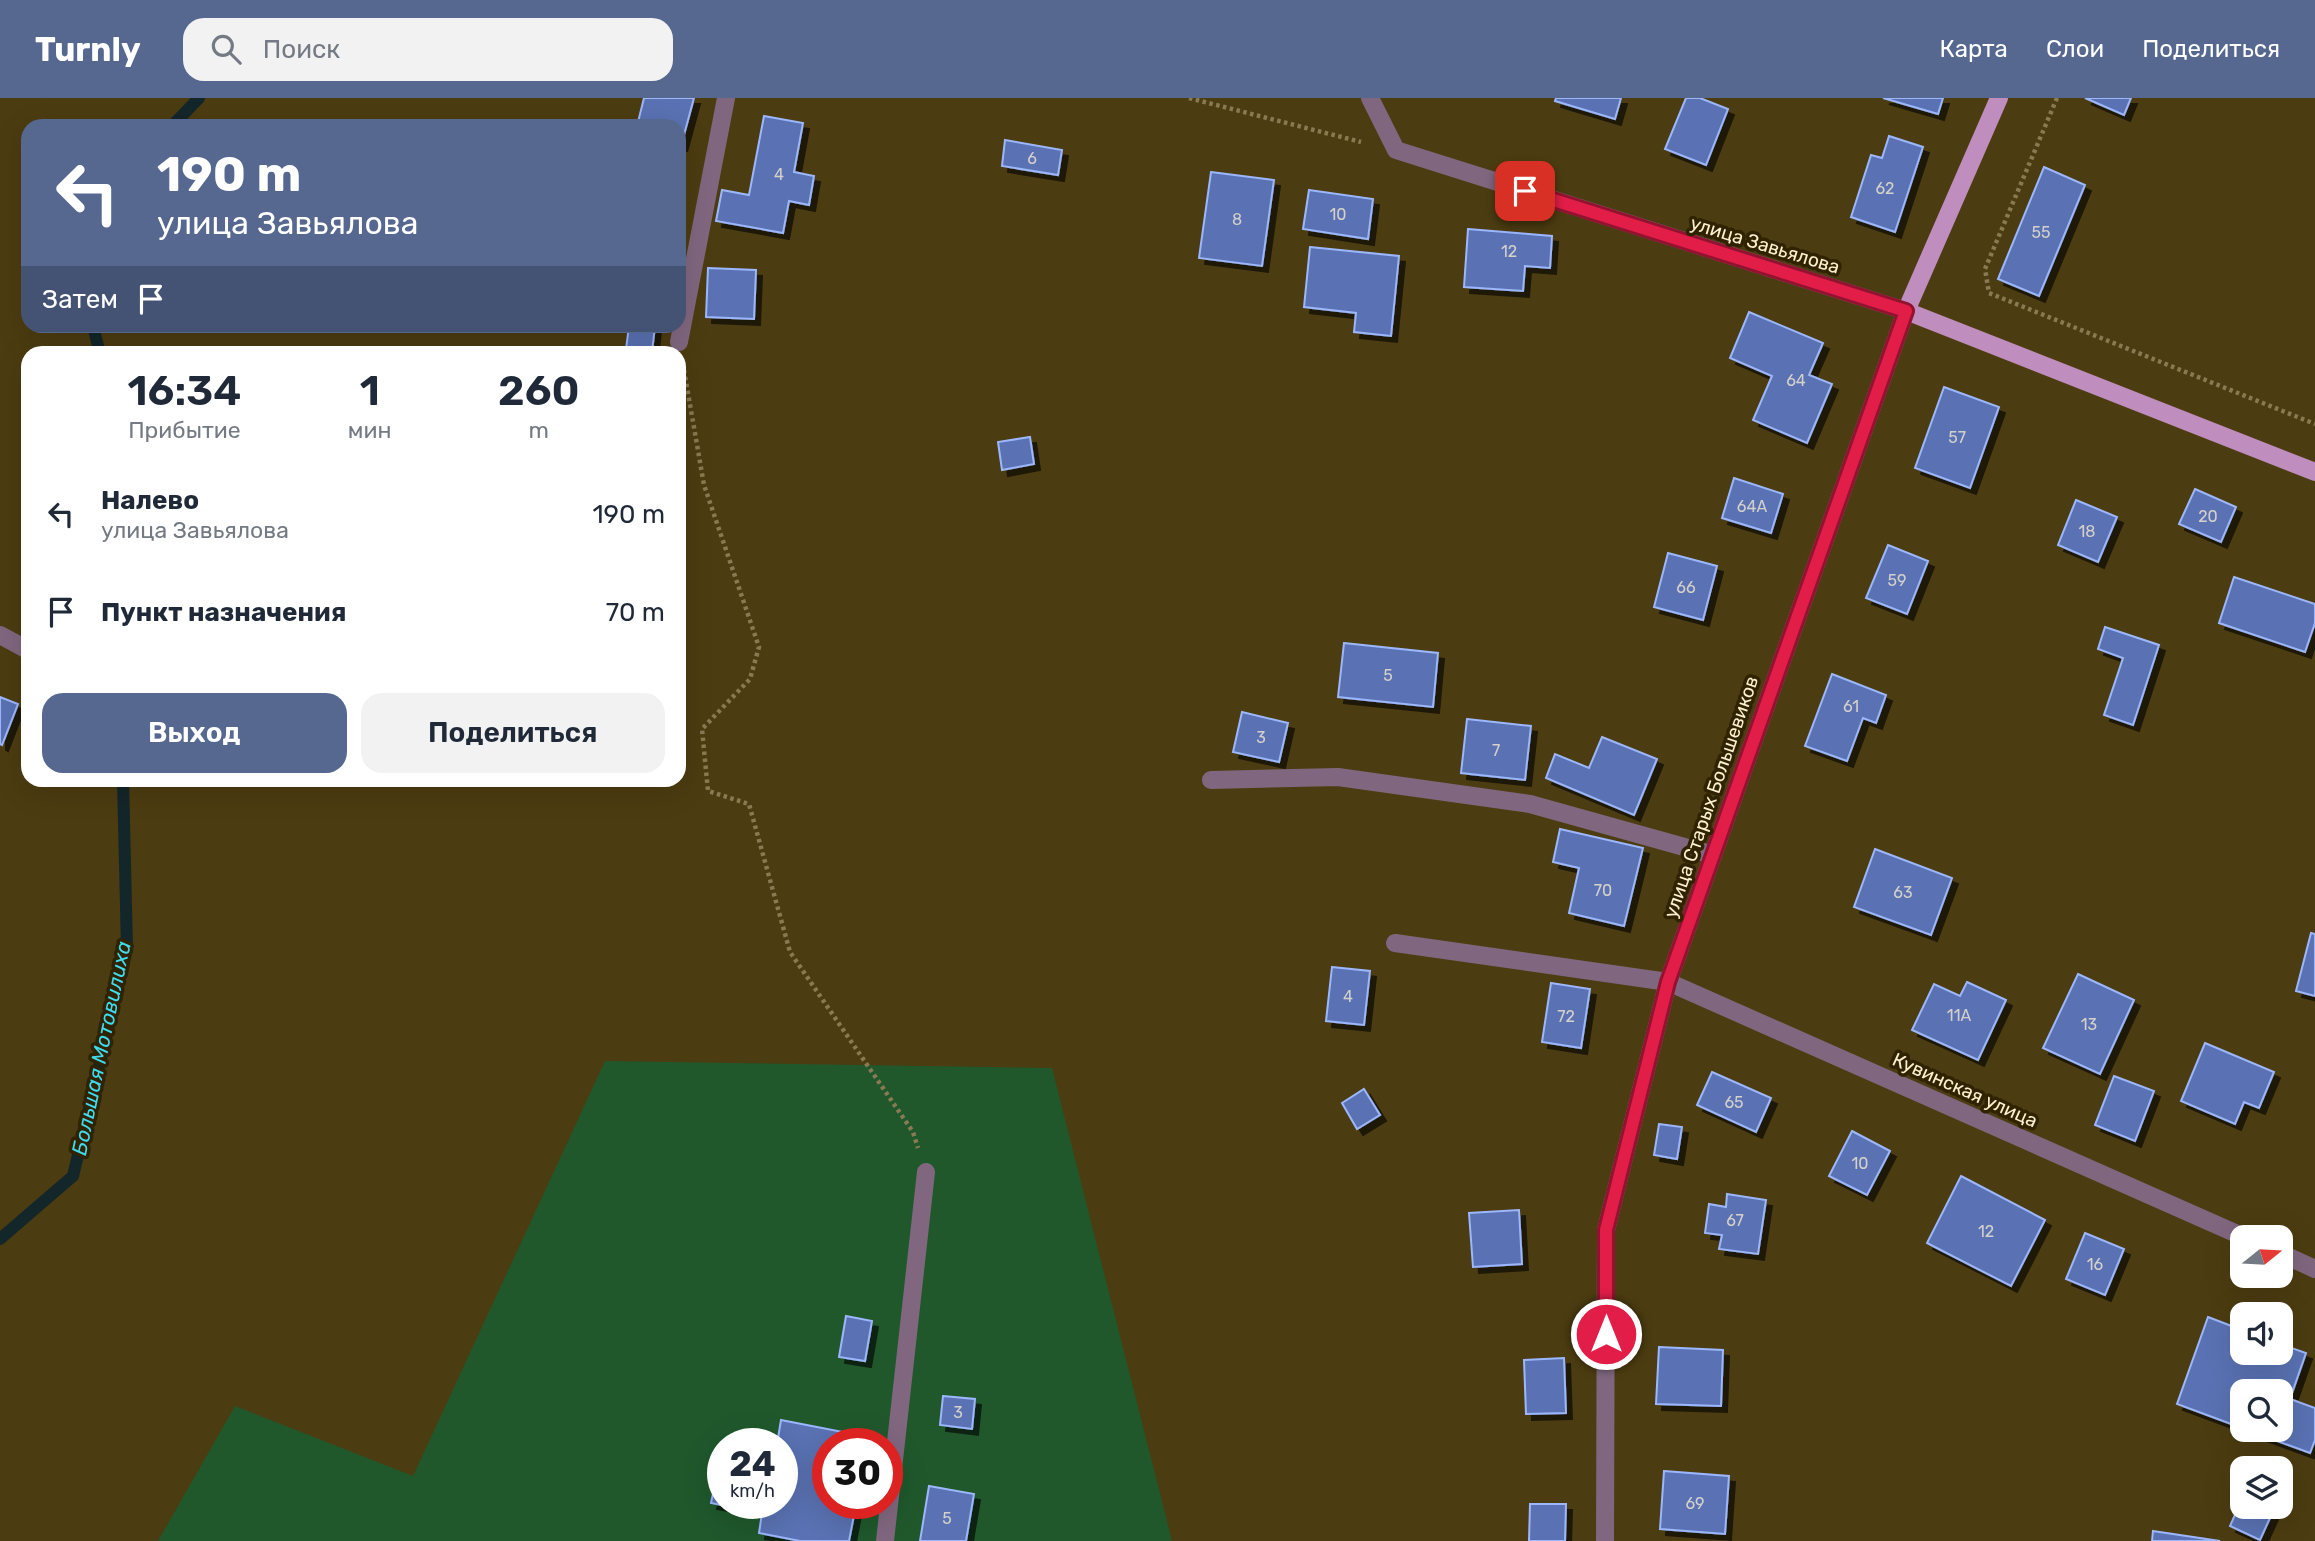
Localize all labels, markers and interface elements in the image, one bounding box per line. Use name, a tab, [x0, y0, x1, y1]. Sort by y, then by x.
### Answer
search box	[183, 18, 673, 81]
text: Turnly	[35, 30, 141, 69]
icon: search	[207, 30, 245, 68]
text: Поиск	[263, 34, 340, 65]
text: Карта	[1939, 35, 2008, 63]
text: Слои	[2046, 35, 2104, 63]
text: Поделиться	[2142, 35, 2280, 63]
text: 190 m	[157, 145, 301, 203]
icon: left	[42, 147, 133, 238]
house number: 6	[1027, 149, 1037, 168]
pin	[1495, 161, 1555, 221]
house number: 4	[774, 165, 784, 184]
icon: arrive	[1506, 172, 1544, 210]
house number: 62	[1875, 179, 1895, 198]
text: улица Завьялова	[157, 204, 418, 242]
house number: 10	[1329, 205, 1347, 224]
house number: 8	[1232, 210, 1242, 229]
street label: улица Завьялова	[1687, 211, 1843, 279]
house number: 55	[2031, 223, 2051, 242]
house number: 12	[1501, 242, 1517, 261]
icon: arrive	[132, 280, 170, 318]
text: Затем	[42, 284, 118, 315]
text: 16:34	[127, 366, 241, 416]
text: 1	[360, 366, 380, 416]
text: 260	[498, 366, 580, 416]
house number: 64	[1786, 371, 1806, 390]
text: Прибытие	[128, 416, 241, 444]
text: мин	[348, 416, 392, 444]
text: m	[529, 416, 549, 444]
house number: 57	[1948, 428, 1966, 447]
text: Налево	[101, 485, 199, 516]
icon: left	[42, 495, 80, 533]
house number: 64А	[1737, 497, 1767, 516]
text: 190 m	[592, 499, 665, 530]
house number: 20	[2198, 507, 2218, 526]
text: улица Завьялова	[101, 516, 289, 544]
house number: 18	[2078, 522, 2096, 541]
house number: 59	[1888, 571, 1907, 590]
house number: 66	[1676, 578, 1696, 597]
icon: arrive	[42, 593, 80, 631]
text: Пункт назначения	[101, 597, 346, 628]
text: 70 m	[606, 597, 665, 628]
house number: 5	[1383, 666, 1393, 685]
street label: улица Старых Большевиков	[1659, 673, 1763, 921]
button: Выход	[42, 693, 347, 773]
button: Поделиться	[361, 693, 665, 773]
house number: 61	[1843, 697, 1859, 716]
house number: 3	[1256, 728, 1266, 747]
house number: 7	[1492, 741, 1500, 760]
house number: 70	[1594, 881, 1612, 900]
house number: 63	[1893, 883, 1913, 902]
water label: Большая Мотовилиха	[66, 939, 136, 1157]
house number: 4	[1343, 987, 1353, 1006]
house number: 11А	[1947, 1006, 1971, 1025]
house number: 72	[1557, 1007, 1575, 1026]
house number: 13	[2081, 1015, 2097, 1034]
street label: Кувинская улица	[1889, 1048, 2041, 1132]
house number: 65	[1724, 1093, 1744, 1112]
house number: 10	[1851, 1154, 1869, 1173]
house number: 67	[1726, 1211, 1744, 1230]
house number: 12	[1978, 1222, 1994, 1241]
north arrow	[2230, 1225, 2292, 1288]
map controls	[2230, 1225, 2293, 1519]
house number: 16	[2087, 1255, 2104, 1274]
position arrow	[1569, 1297, 1643, 1371]
button: sound	[2230, 1302, 2293, 1365]
button: search	[2230, 1379, 2293, 1442]
house number: 3	[953, 1403, 963, 1422]
speed limit sign: 30	[812, 1428, 903, 1519]
text: 24	[729, 1443, 776, 1485]
button: layers	[2230, 1456, 2293, 1519]
text: km/h	[730, 1480, 775, 1502]
house number: 69	[1685, 1494, 1705, 1513]
house number: 5	[942, 1509, 952, 1528]

